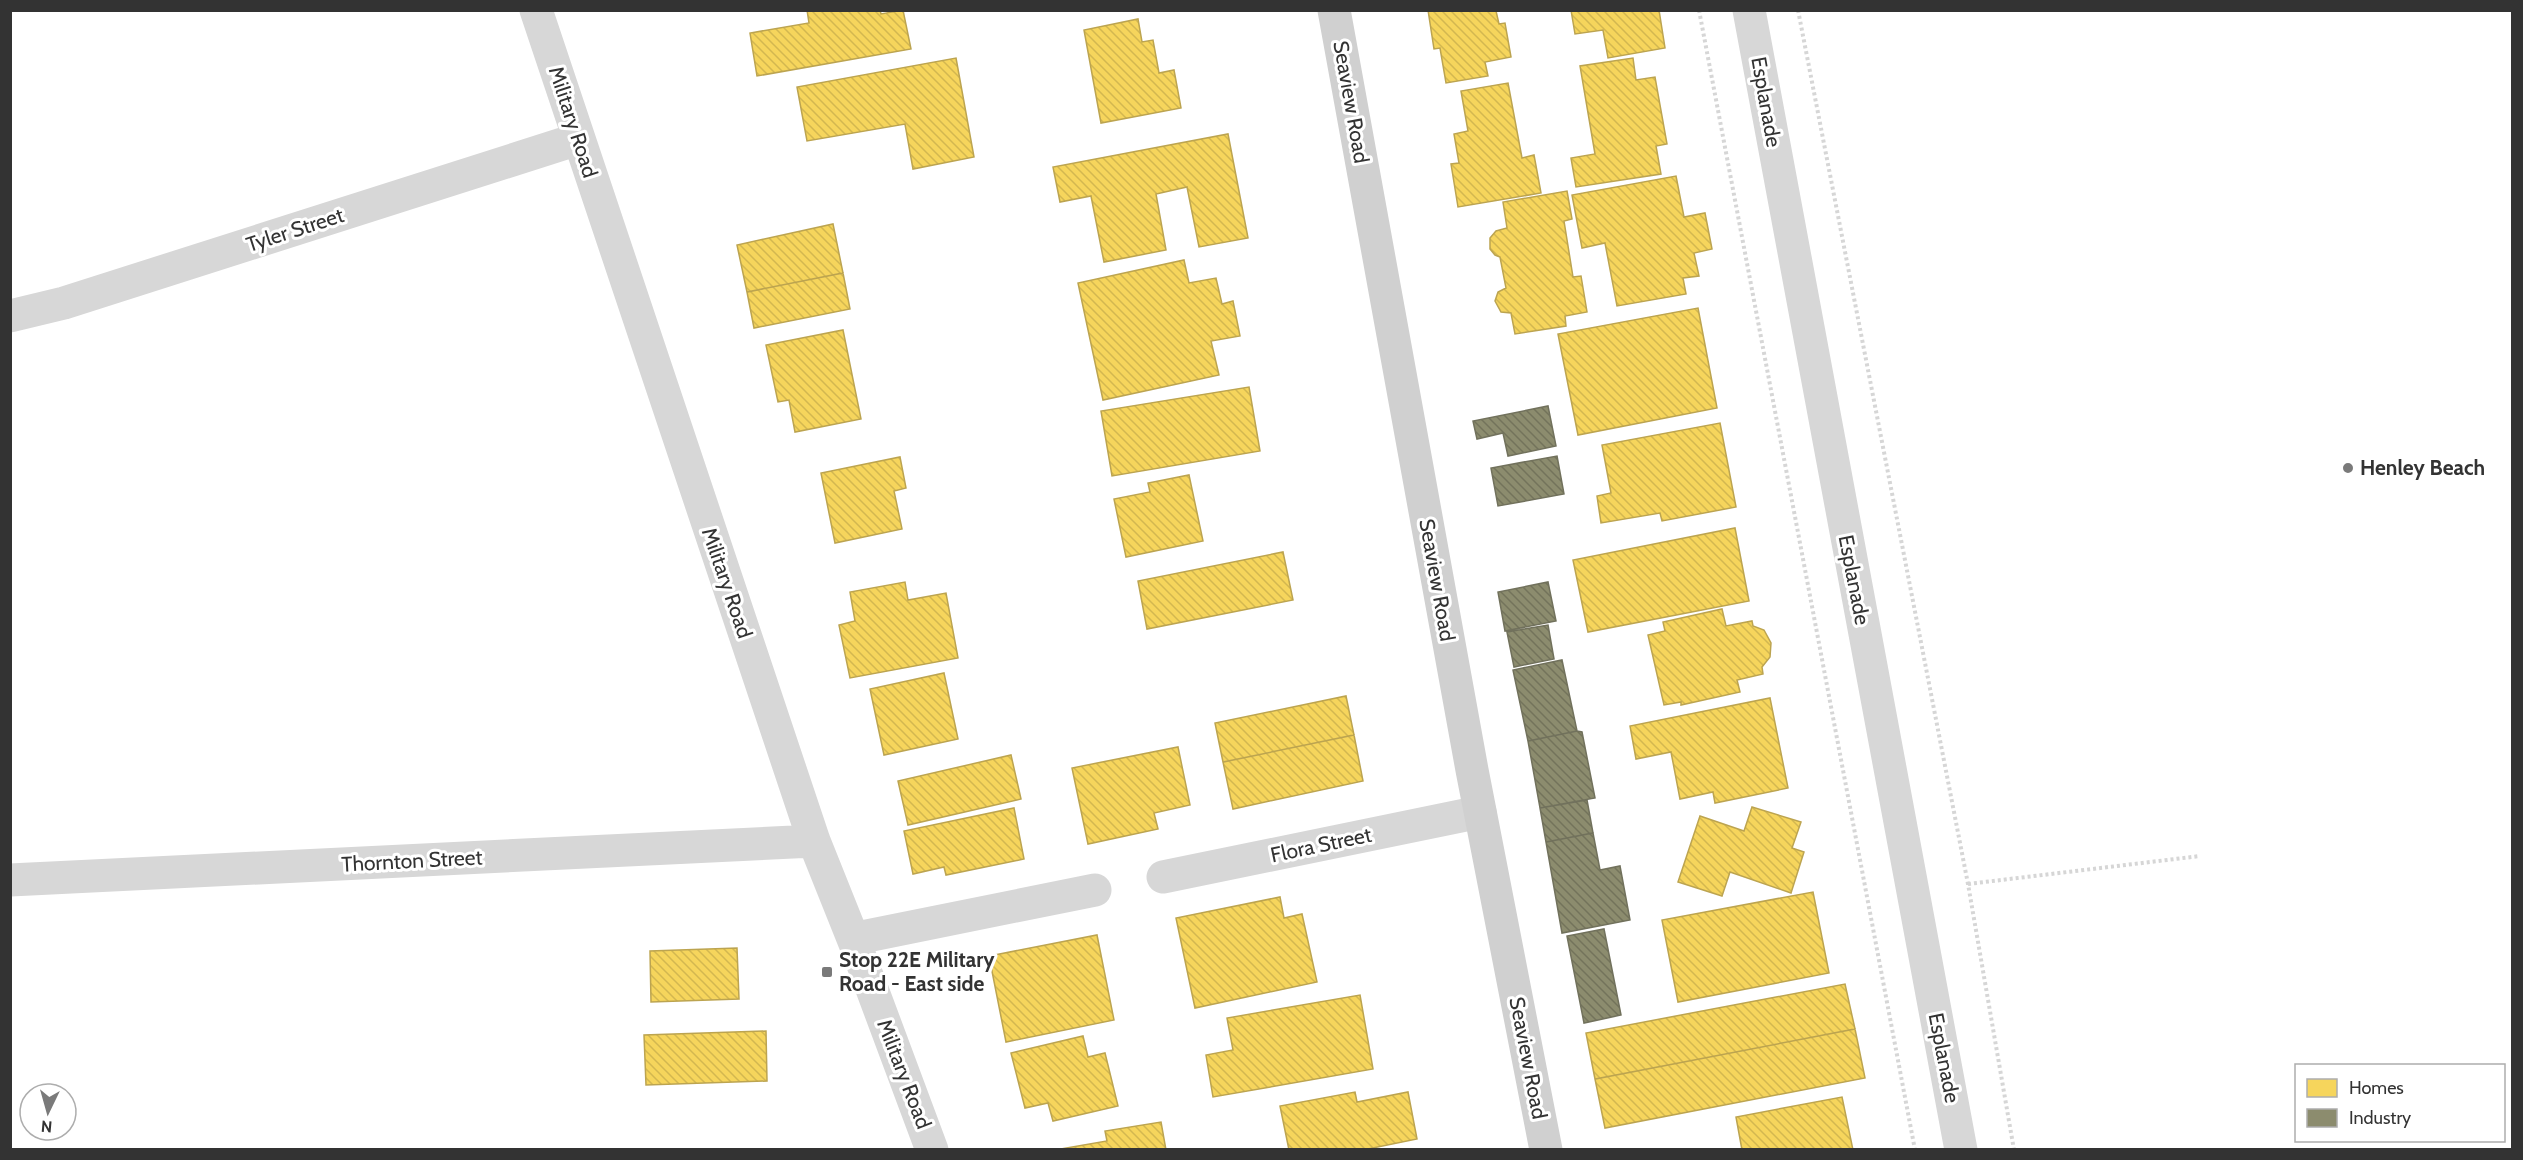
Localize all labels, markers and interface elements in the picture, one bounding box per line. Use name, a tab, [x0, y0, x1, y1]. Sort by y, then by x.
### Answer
street label: Seaview Road	[1328, 39, 1375, 165]
street label: Esplanade	[1746, 55, 1787, 149]
street label: Military Road	[544, 63, 603, 181]
street label: Tyler Street	[243, 202, 347, 257]
place label: Henley Beach	[2360, 455, 2485, 480]
marker: Henley Beach	[2341, 461, 2355, 475]
street label: Seaview Road	[1414, 517, 1461, 643]
street label: Military Road	[697, 524, 758, 641]
street label: Esplanade	[1834, 533, 1876, 627]
street label: Flora Street	[1268, 822, 1374, 867]
street label: Thornton Street	[341, 844, 483, 877]
place label: Stop 22E Military Road - East side	[839, 947, 995, 996]
marker: Stop 22E Military Road - East side	[820, 965, 834, 979]
street label: Seaview Road	[1504, 995, 1553, 1121]
street label: Esplanade	[1924, 1011, 1966, 1105]
street label: Military Road	[872, 1015, 937, 1132]
legend	[2295, 1064, 2505, 1142]
text: Homes	[2349, 1077, 2404, 1099]
north arrow	[18, 1082, 78, 1142]
text: Industry	[2349, 1107, 2411, 1129]
text: N	[40, 1116, 53, 1136]

